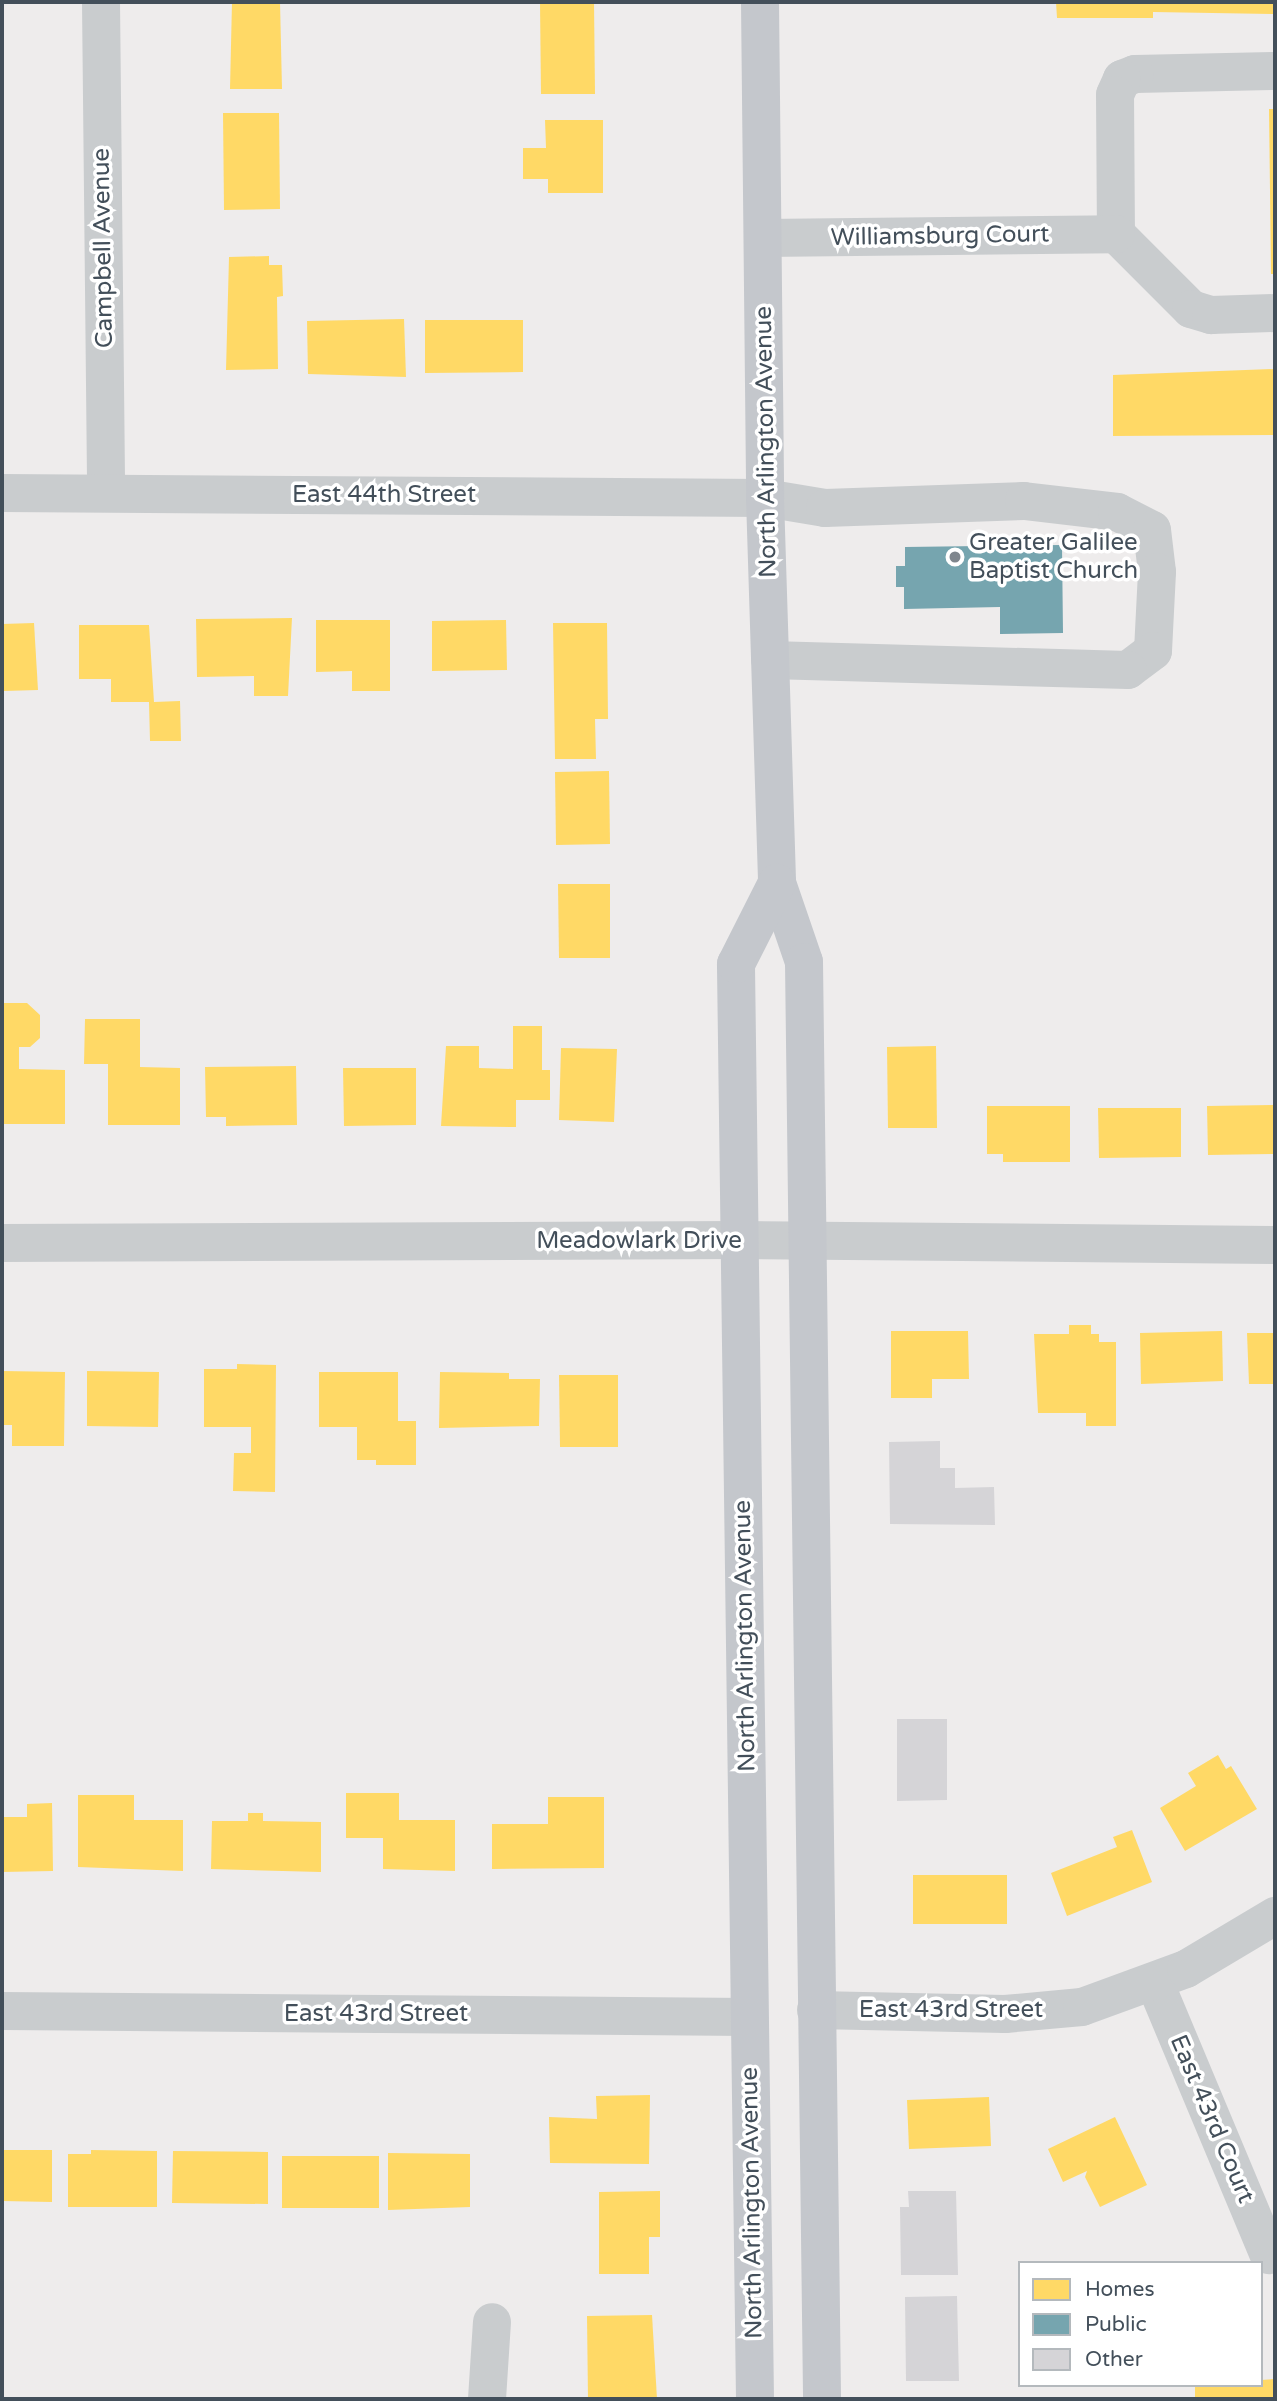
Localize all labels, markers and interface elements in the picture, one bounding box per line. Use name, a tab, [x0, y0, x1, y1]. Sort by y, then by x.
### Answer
street label: Campbell Avenue	[87, 148, 119, 348]
street label: Williamsburg Court	[830, 220, 1050, 252]
street label: North Arlington Avenue	[749, 306, 783, 578]
street label: East 44th Street	[292, 481, 476, 509]
place label: Greater Galilee Baptist Church	[969, 529, 1138, 585]
marker: Greater Galilee Baptist Church	[947, 549, 963, 565]
street label: Meadowlark Drive	[536, 1227, 742, 1255]
street label: North Arlington Avenue	[728, 1500, 762, 1772]
street label: East 43rd Street	[859, 1996, 1043, 2024]
street label: East 43rd Street	[284, 2000, 468, 2028]
street label: East 43rd Court	[1164, 2031, 1260, 2207]
street label: North Arlington Avenue	[735, 2067, 769, 2339]
legend	[1018, 2261, 1263, 2387]
text: Homes	[1085, 2277, 1155, 2302]
text: Public	[1085, 2312, 1147, 2337]
text: Other	[1085, 2347, 1143, 2372]

